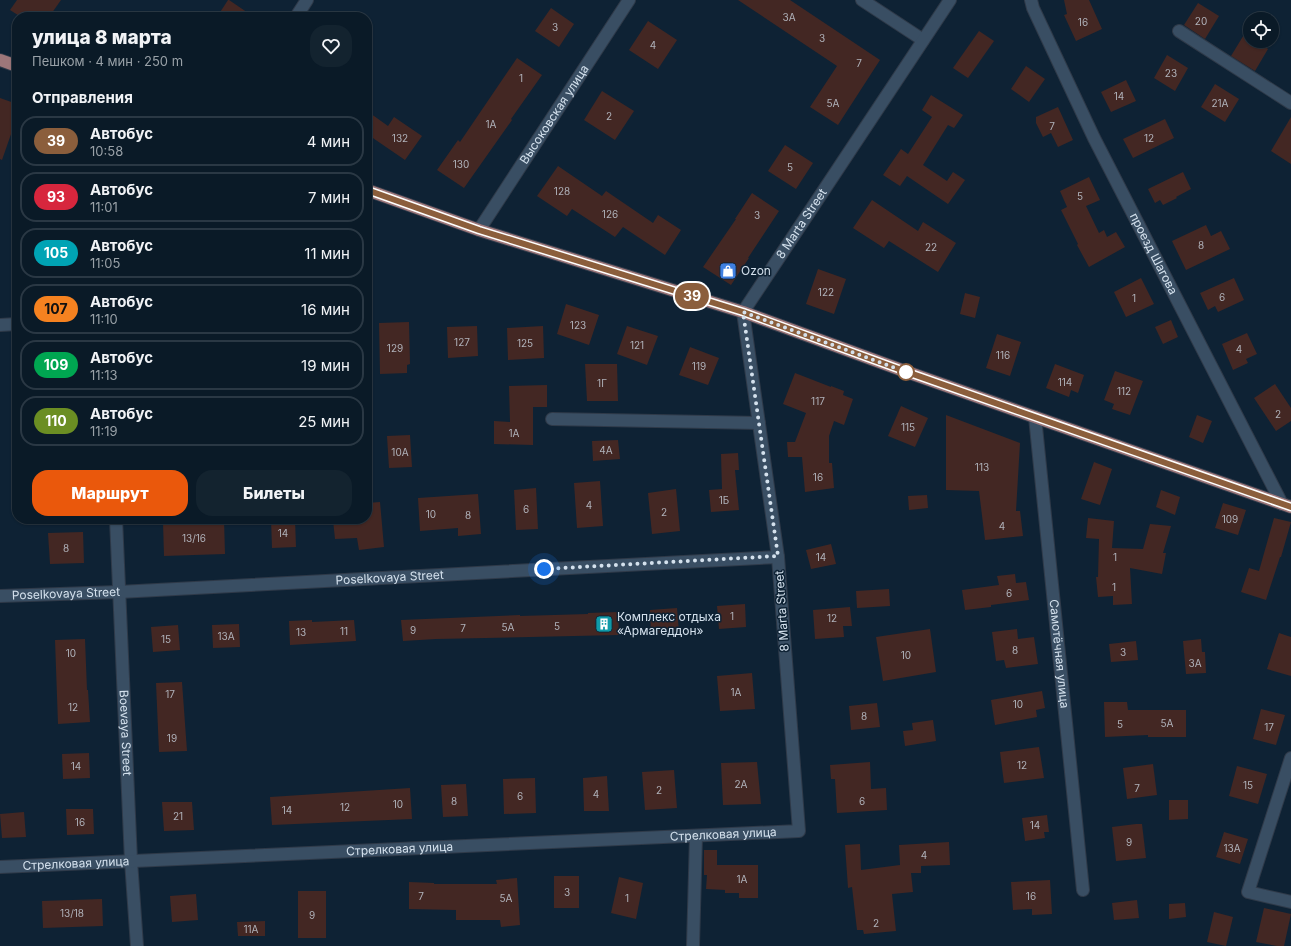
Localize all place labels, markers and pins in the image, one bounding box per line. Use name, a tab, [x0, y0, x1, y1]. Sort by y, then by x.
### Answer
shop icon: Ozon	[718, 261, 738, 281]
place label: Ozon	[741, 263, 771, 278]
unlabelled marker	[897, 363, 915, 381]
place label: Комплекс отдыха «Армагеддон»	[617, 609, 721, 638]
building icon: Комплекс отдыха «Армагеддон»	[594, 614, 614, 634]

